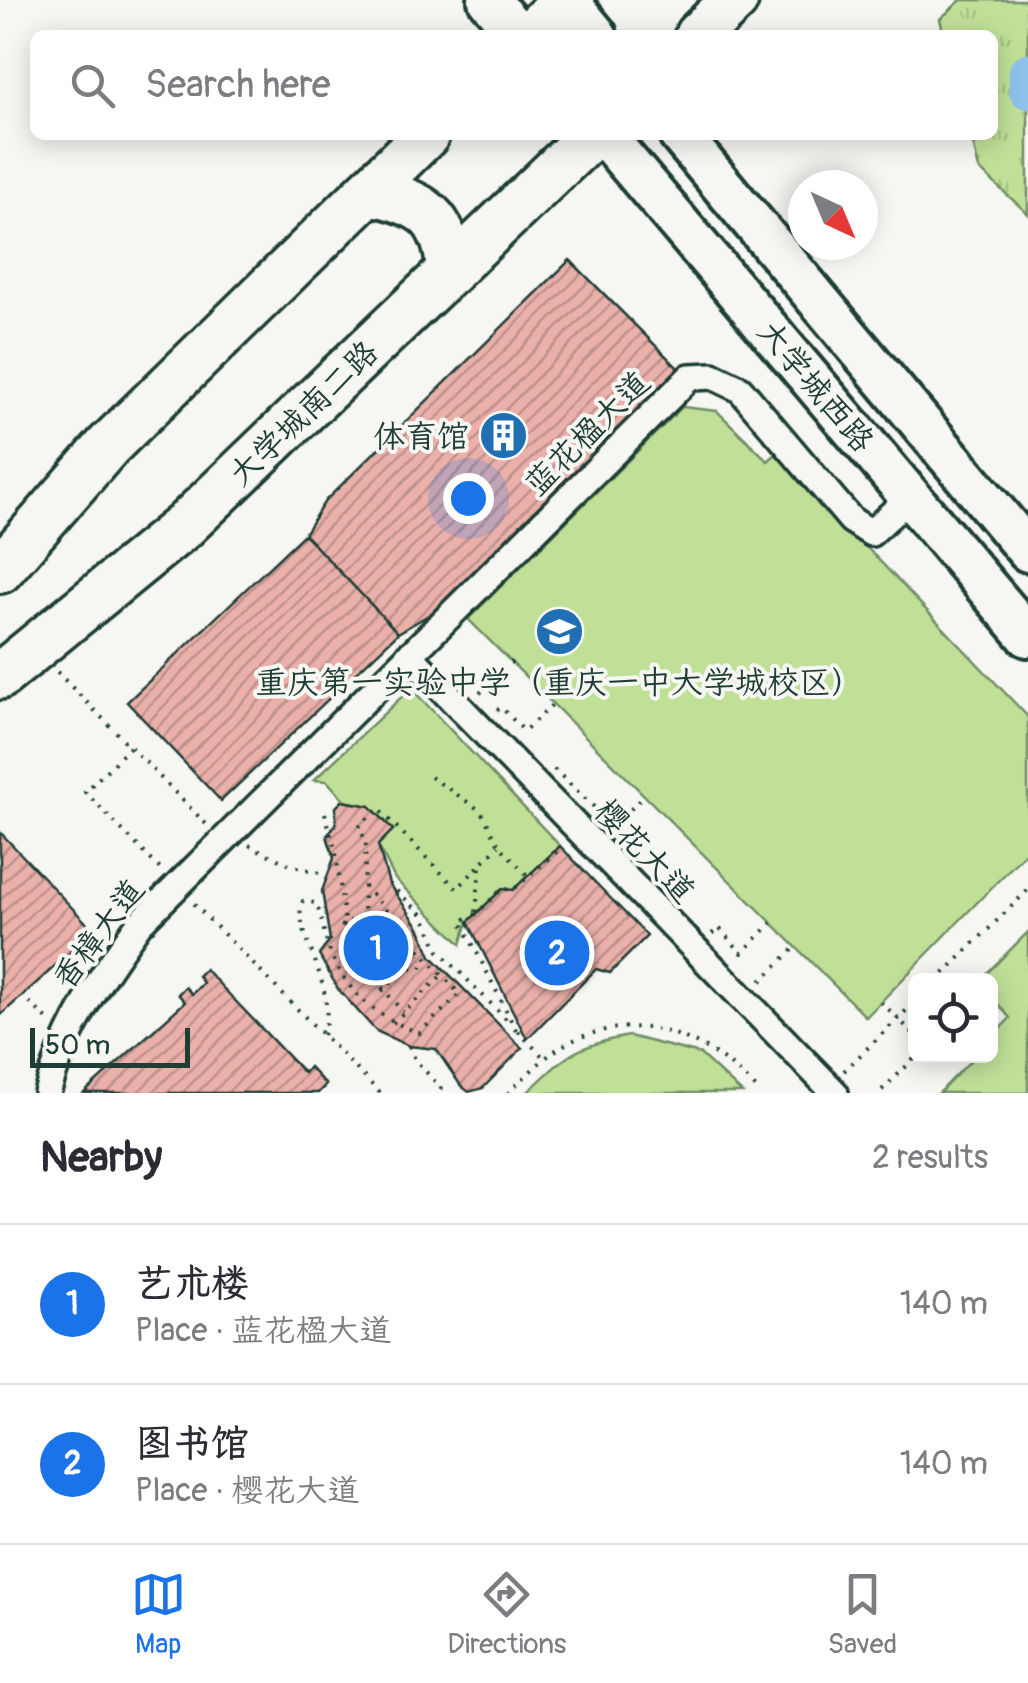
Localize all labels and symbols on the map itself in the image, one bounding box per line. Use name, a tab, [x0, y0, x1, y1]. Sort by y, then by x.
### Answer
north arrow	[788, 170, 878, 260]
street label: 大学城西路	[748, 312, 882, 461]
street label: 大学城南二路	[221, 333, 387, 495]
street label: 蓝花楹大道	[517, 363, 658, 504]
building icon: 体育馆	[478, 410, 530, 462]
place label: 体育馆	[373, 417, 469, 457]
your location	[443, 473, 494, 524]
school or university icon: 重庆第一实验中学（重庆一中大学城校区）	[533, 606, 585, 658]
place label: 重庆第一实验中学（重庆一中大学城校区）	[255, 663, 863, 703]
street label: 樱花大道	[585, 792, 703, 912]
street label: 香樟大道	[44, 871, 153, 998]
pin: 1	[344, 910, 408, 986]
pin: 2	[524, 916, 590, 990]
scale bar	[30, 1023, 190, 1068]

